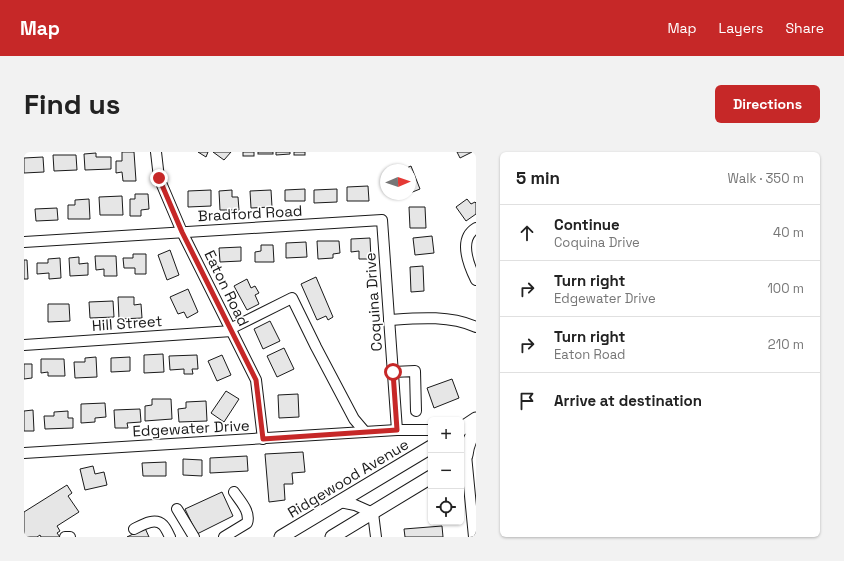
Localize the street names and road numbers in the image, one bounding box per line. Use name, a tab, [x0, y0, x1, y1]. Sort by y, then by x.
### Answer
street label: Bradford Road	[197, 201, 303, 225]
street label: Eaton Road	[200, 247, 254, 329]
street label: Coquina Drive	[360, 252, 386, 352]
street label: Hill Street	[91, 311, 163, 335]
street label: Edgewater Drive	[132, 415, 250, 441]
street label: Ridgewood Avenue	[284, 434, 412, 522]

